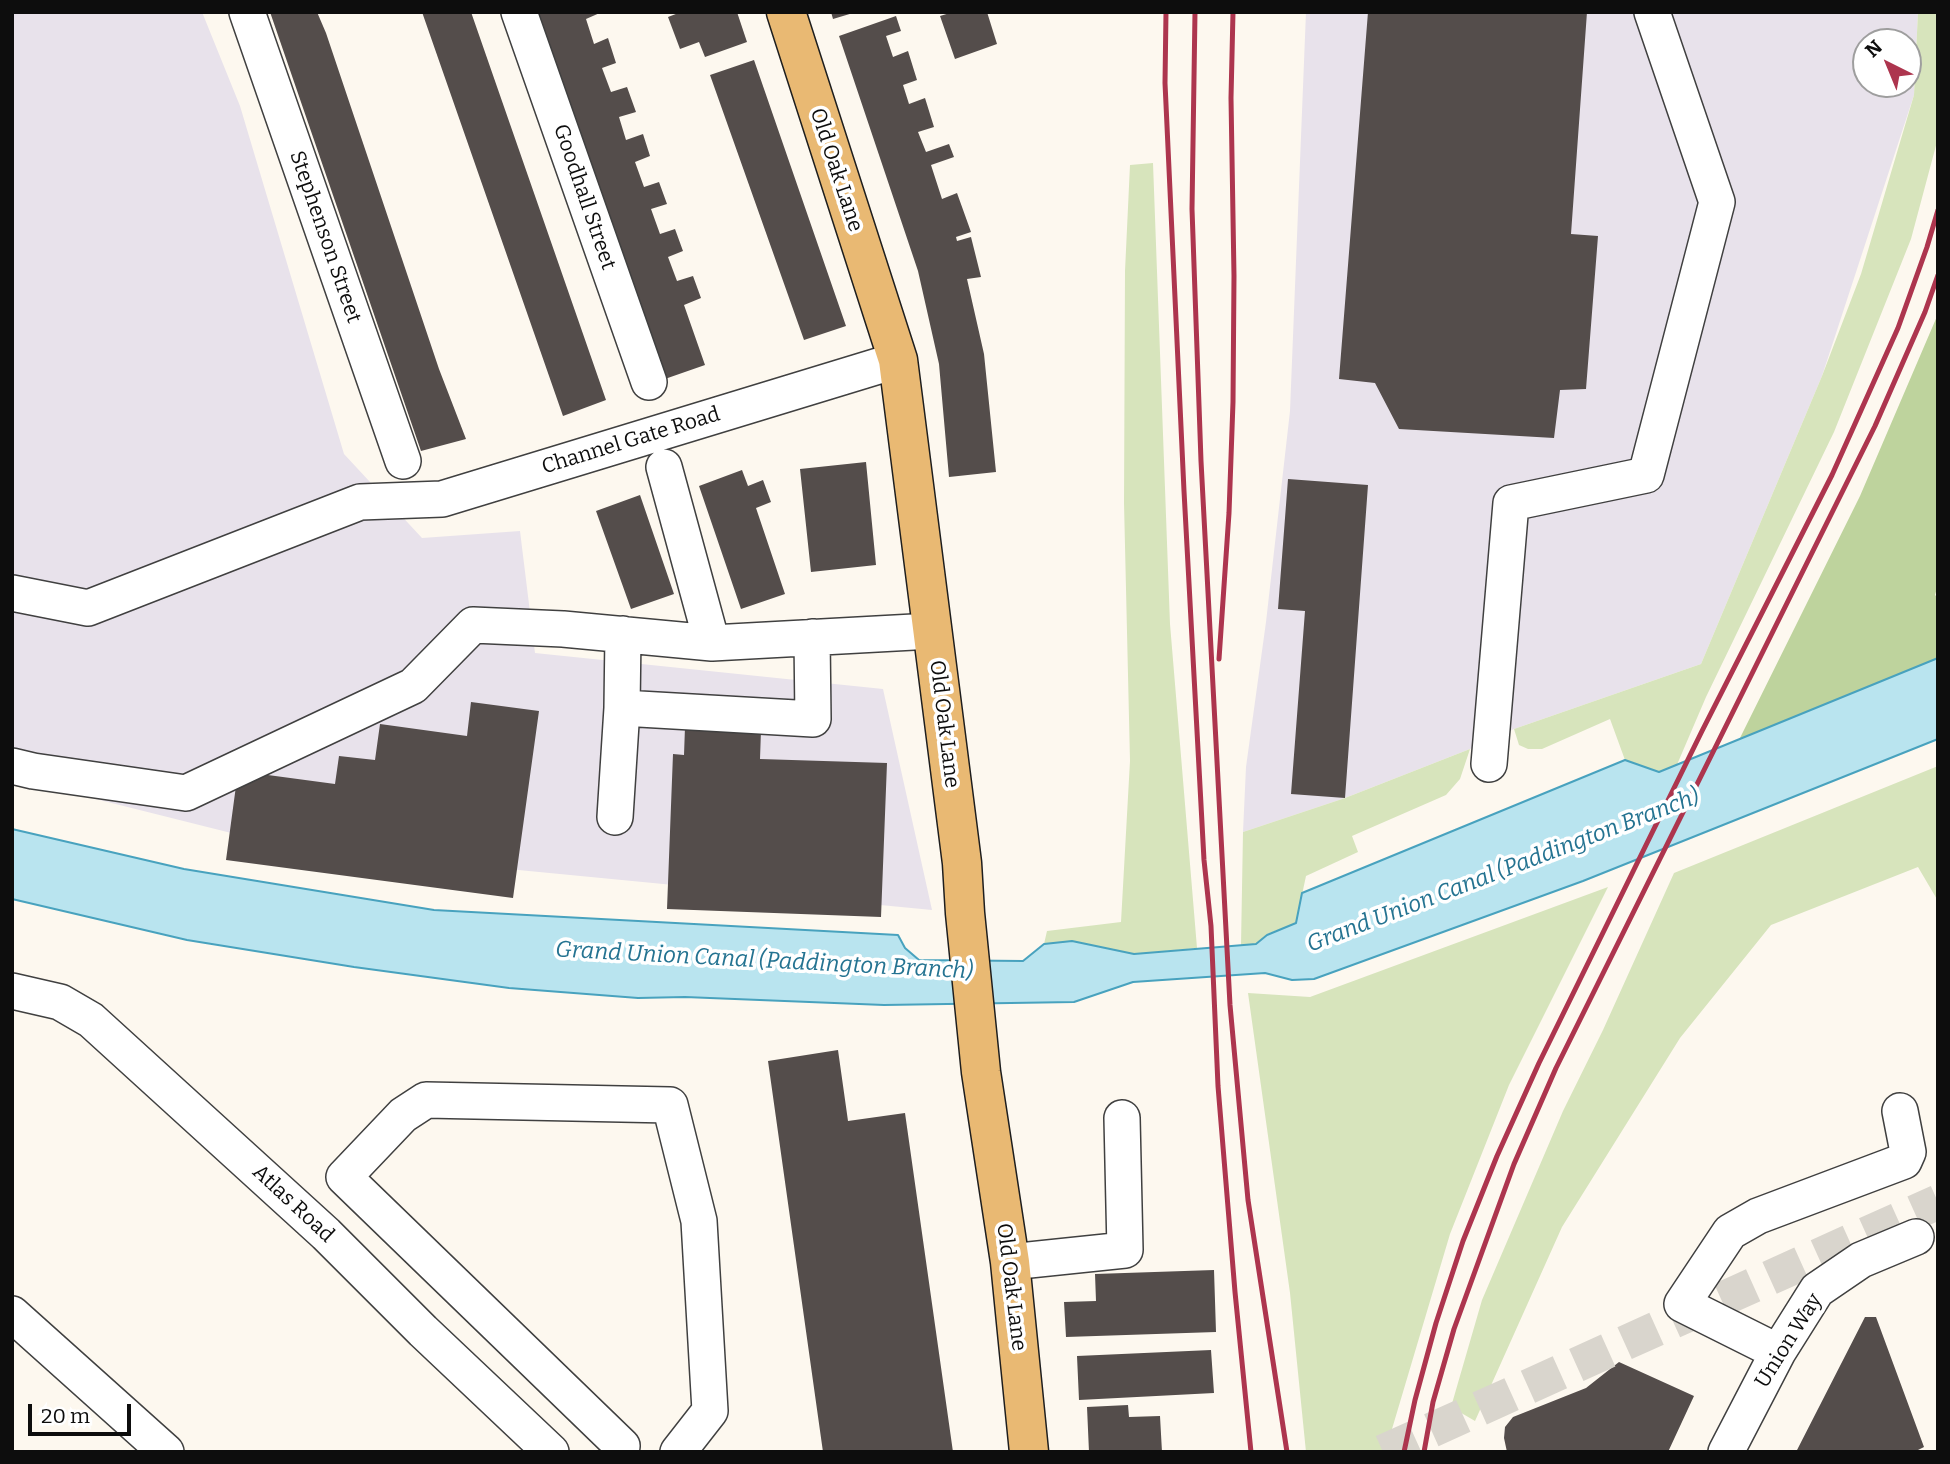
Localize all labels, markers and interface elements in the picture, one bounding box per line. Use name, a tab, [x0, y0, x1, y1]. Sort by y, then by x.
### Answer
north arrow	[1852, 28, 1922, 98]
text: N	[1860, 35, 1887, 62]
street label: Old Oak Lane	[804, 105, 868, 235]
street label: Goodhall Street	[547, 121, 621, 273]
street label: Stephenson Street	[284, 148, 366, 326]
street label: Channel Gate Road	[539, 402, 723, 480]
street label: Old Oak Lane	[924, 659, 964, 789]
water label: Grand Union Canal (Paddington Branch)	[1303, 783, 1703, 959]
water label: Grand Union Canal (Paddington Branch)	[555, 936, 973, 986]
street label: Atlas Road	[247, 1160, 339, 1248]
street label: Old Oak Lane	[991, 1222, 1031, 1352]
street label: Union Way	[1750, 1289, 1828, 1393]
scale bar	[32, 1390, 135, 1434]
text: 20 m	[41, 1403, 90, 1429]

